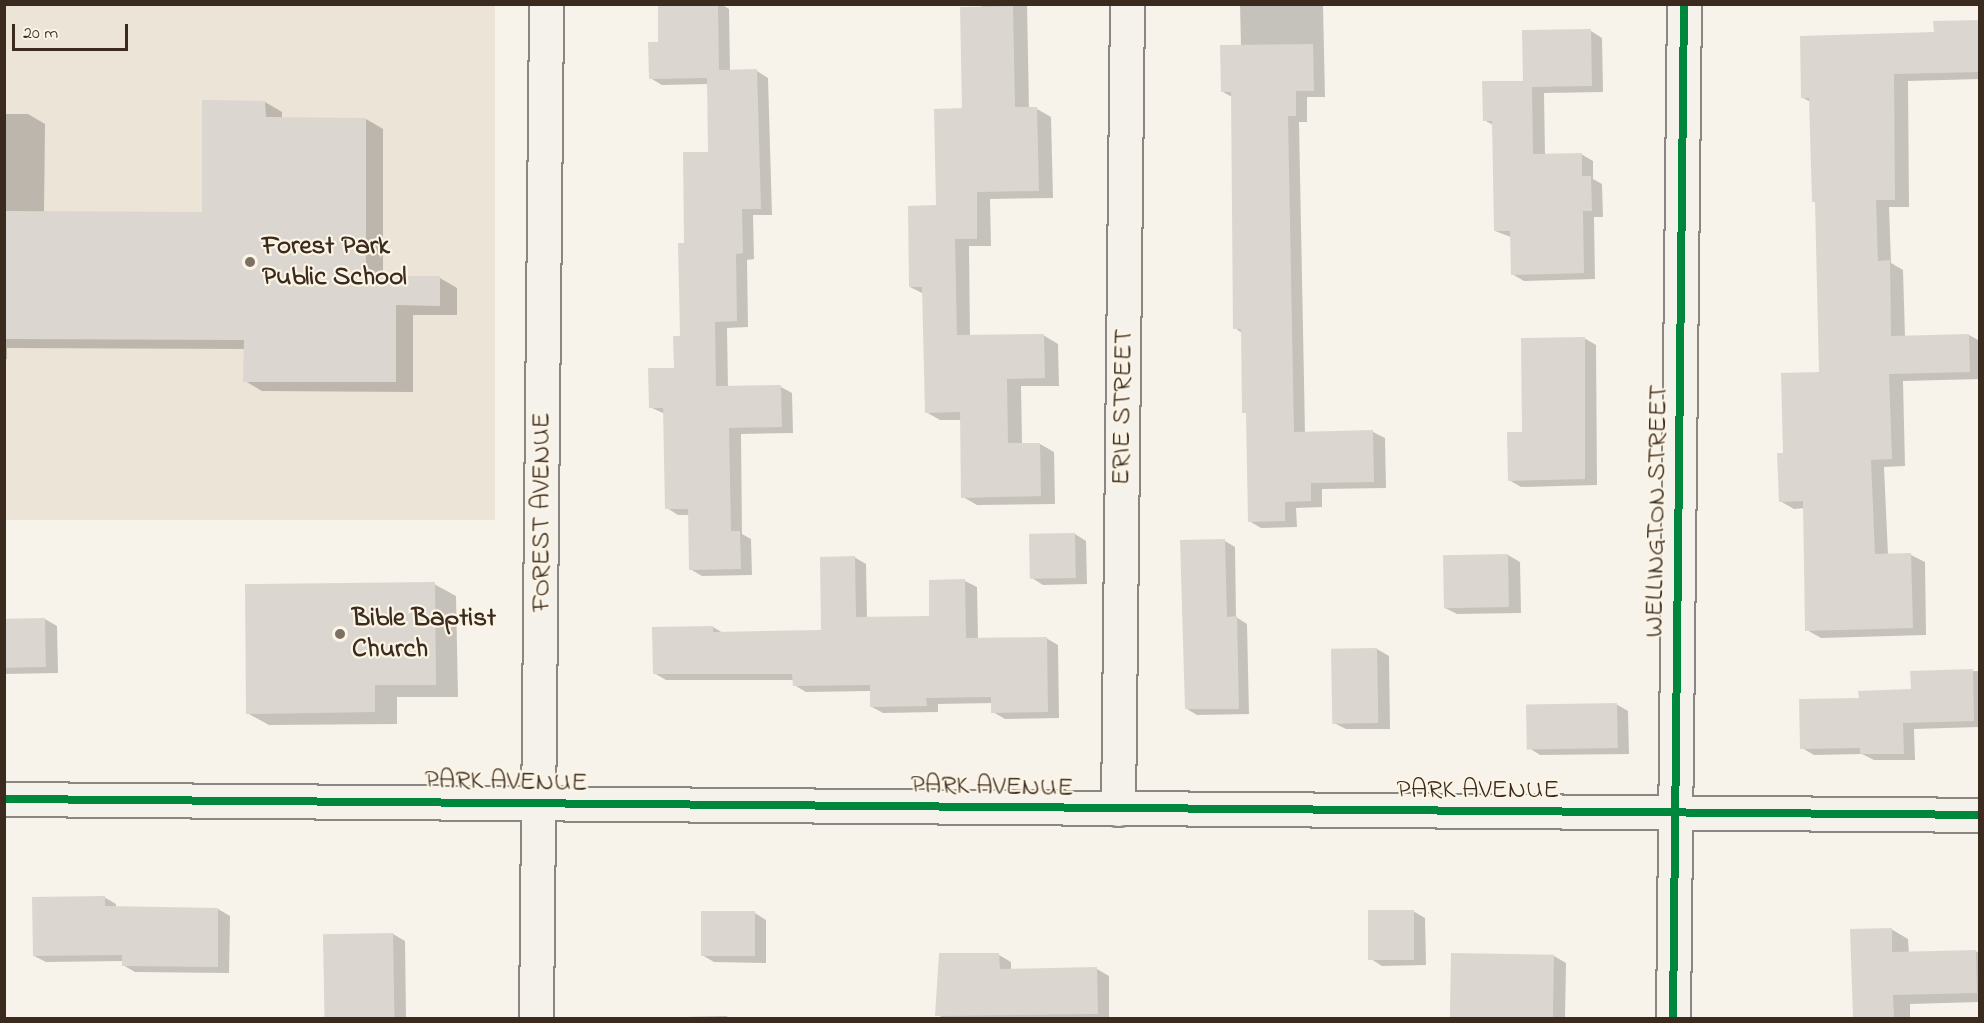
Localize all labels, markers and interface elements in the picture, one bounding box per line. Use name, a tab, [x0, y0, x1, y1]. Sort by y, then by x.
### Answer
scale bar	[15, 12, 130, 50]
text: 20 m	[23, 21, 58, 47]
place label: Forest Park Public School	[262, 230, 407, 293]
marker: Forest Park Public School	[243, 255, 257, 269]
street label: ERIE STREET	[1105, 328, 1141, 486]
street label: WELLINGTON STREET	[1639, 384, 1675, 638]
street label: FOREST AVENUE	[526, 412, 558, 612]
place label: Bible Baptist Church	[352, 602, 496, 665]
marker: Bible Baptist Church	[333, 627, 347, 641]
street label: PARK AVENUE	[424, 764, 588, 800]
street label: PARK AVENUE	[910, 769, 1074, 805]
street label: PARK AVENUE	[1397, 775, 1559, 807]

